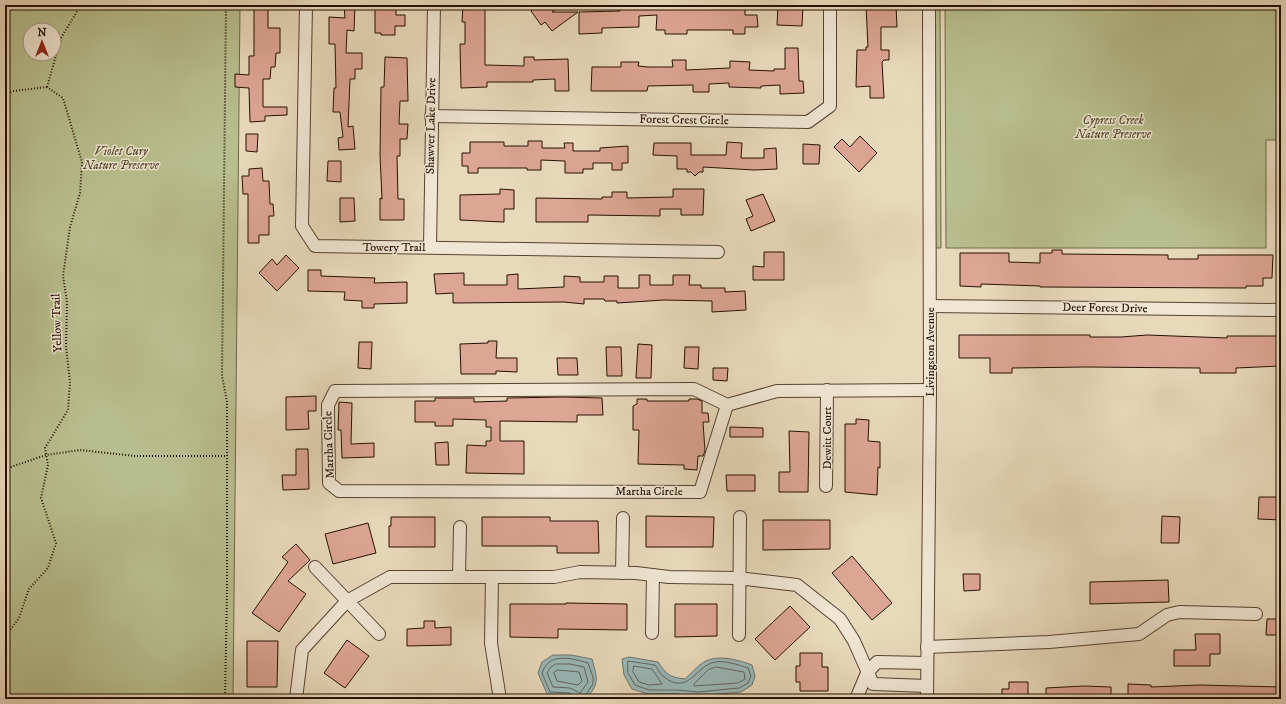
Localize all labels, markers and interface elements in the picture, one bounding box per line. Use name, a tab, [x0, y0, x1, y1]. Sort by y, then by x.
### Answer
north arrow	[22, 22, 62, 62]
text: N	[37, 26, 47, 40]
street label: Shawver Lake Drive	[423, 78, 439, 174]
street label: Forest Crest Circle	[639, 112, 729, 128]
park label: Cypress Creek Nature Preserve	[1074, 113, 1152, 142]
park label: Violet Cury Nature Preserve	[82, 144, 160, 173]
street label: Towery Trail	[362, 240, 426, 255]
street label: Yellow Trail	[48, 293, 66, 353]
street label: Deer Forest Drive	[1062, 300, 1148, 316]
street label: Livingston Avenue	[923, 307, 938, 397]
street label: Dewitt Court	[820, 406, 835, 469]
street label: Martha Circle	[320, 411, 338, 479]
street label: Martha Circle	[615, 484, 683, 499]

